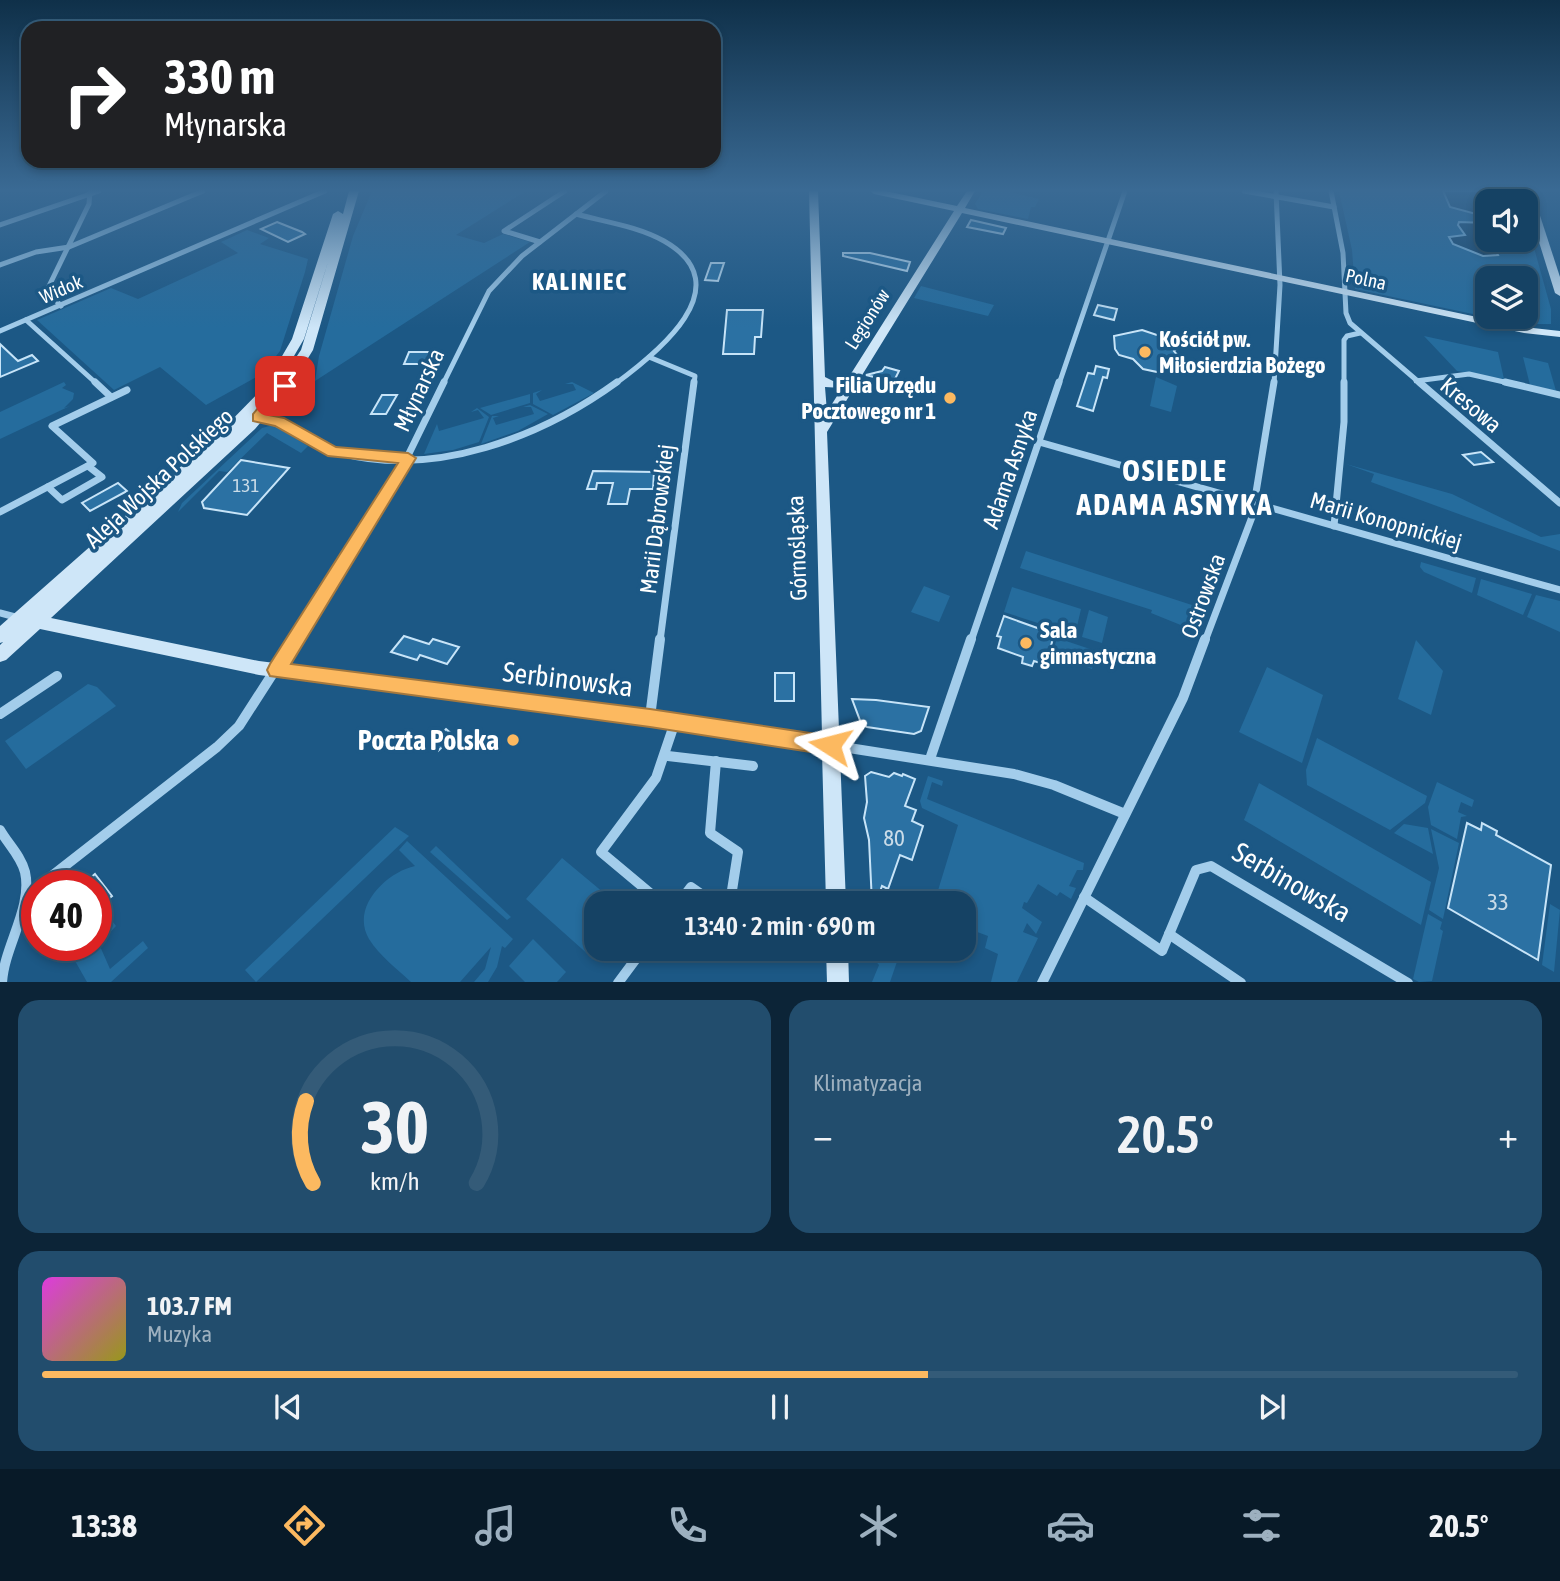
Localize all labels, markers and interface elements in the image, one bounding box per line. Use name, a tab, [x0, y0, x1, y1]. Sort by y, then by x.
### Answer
text: 330 m	[164, 48, 275, 104]
icon: right	[49, 49, 140, 140]
text: Młynarska	[164, 106, 287, 143]
map controls	[1475, 189, 1538, 329]
button: sound	[1475, 189, 1538, 252]
street label: Polna	[1344, 264, 1388, 294]
button: layers	[1475, 266, 1538, 329]
district label: KALINIEC	[532, 268, 628, 295]
street label: Widok	[36, 270, 86, 308]
street label: Legionów	[840, 284, 894, 353]
place label: Kościół pw. Miłosierdzia Bożego	[1159, 326, 1326, 378]
street label: Młynarska	[389, 344, 449, 436]
marker: Kościół pw. Miłosierdzia Bożego	[1137, 344, 1153, 360]
pin	[255, 356, 315, 416]
icon: arrive	[266, 367, 304, 405]
place label: Filia Urzędu Pocztowego nr 1	[801, 372, 936, 424]
street label: Kresowa	[1435, 372, 1507, 438]
marker: Filia Urzędu Pocztowego nr 1	[942, 390, 958, 406]
street label: Aleja Wojska Polskiego	[80, 403, 238, 553]
street label: Adama Asnyka	[978, 406, 1042, 532]
street label: Marii Dąbrowskiej	[635, 443, 679, 595]
district label: OSIEDLE ADAMA ASNYKA	[1076, 453, 1273, 521]
house number: 131	[233, 474, 259, 496]
street label: Marii Konopnickiej	[1307, 487, 1465, 555]
street label: Górnośląska	[782, 495, 812, 601]
street label: Ostrowska	[1176, 550, 1230, 642]
place label: Sala gimnastyczna	[1040, 617, 1157, 669]
marker: Sala gimnastyczna	[1018, 635, 1034, 651]
street label: Serbinowska	[501, 655, 635, 703]
position arrow	[793, 708, 867, 782]
place label: Poczta Polska	[358, 724, 499, 756]
marker: Poczta Polska	[505, 732, 521, 748]
house number: 80	[883, 825, 905, 851]
street label: Serbinowska	[1227, 835, 1357, 929]
speed limit sign: 40	[21, 870, 112, 961]
house number: 33	[1487, 889, 1509, 915]
text: 13:40 · 2 min · 690 m	[685, 911, 875, 941]
text: Klimatyzacja	[813, 1070, 922, 1096]
text: 30	[360, 1085, 429, 1168]
text: 20.5°	[1117, 1104, 1214, 1164]
text: −	[813, 1113, 833, 1156]
text: +	[1498, 1113, 1518, 1156]
text: km/h	[370, 1166, 419, 1194]
text: 103.7 FM	[147, 1291, 232, 1321]
text: Muzyka	[147, 1321, 212, 1347]
icon: previous	[269, 1388, 307, 1426]
icon: pause	[761, 1388, 799, 1426]
icon: next	[1253, 1388, 1291, 1426]
icon: directions	[280, 1501, 329, 1550]
icon: music	[471, 1501, 520, 1550]
icon: phone	[663, 1501, 712, 1550]
icon: climate	[854, 1501, 903, 1550]
icon: car	[1046, 1501, 1095, 1550]
icon: filters	[1237, 1501, 1286, 1550]
text: 13:38	[71, 1507, 137, 1544]
text: 20.5°	[1429, 1507, 1489, 1544]

